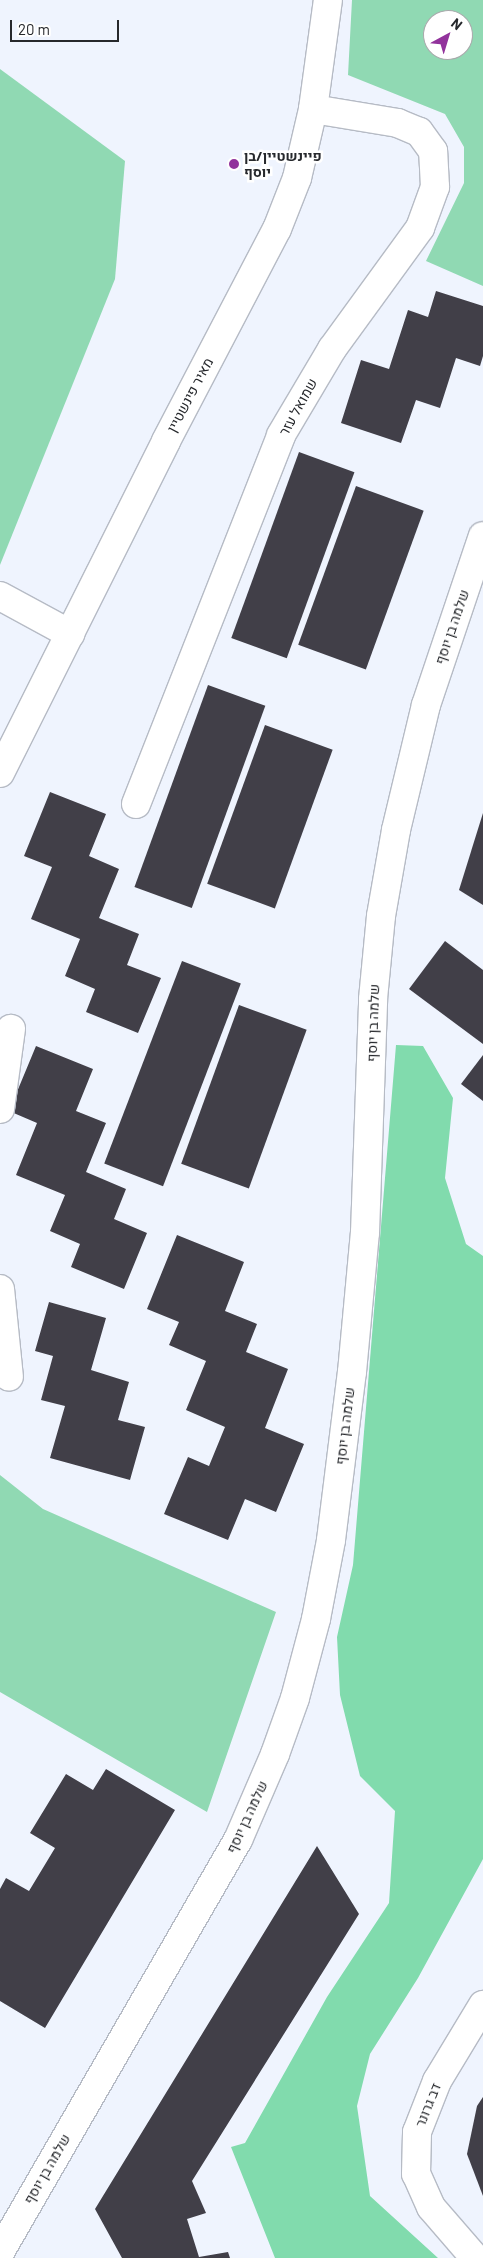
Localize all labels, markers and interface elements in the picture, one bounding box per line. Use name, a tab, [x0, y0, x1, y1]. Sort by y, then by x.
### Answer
scale bar	[12, 10, 121, 42]
north arrow	[423, 10, 473, 60]
text: N	[448, 14, 466, 33]
text: 20 m	[18, 20, 50, 38]
place label: פיינשטיין/בן יוסף	[244, 148, 322, 180]
marker: פיינשטיין/בן יוסף	[228, 158, 240, 170]
street label: מאיר פינשטיין	[163, 355, 217, 435]
street label: שמואל עזר	[275, 375, 321, 439]
street label: שלמה בן יוסף	[431, 587, 473, 667]
street label: שלמה בן יוסף	[363, 984, 383, 1062]
street label: שלמה בן יוסף	[332, 1386, 358, 1466]
street label: שלמה בן יוסף	[223, 1778, 271, 1856]
street label: דב גרונר	[412, 2081, 444, 2129]
street label: שלמה בן יוסף	[20, 2131, 74, 2207]

